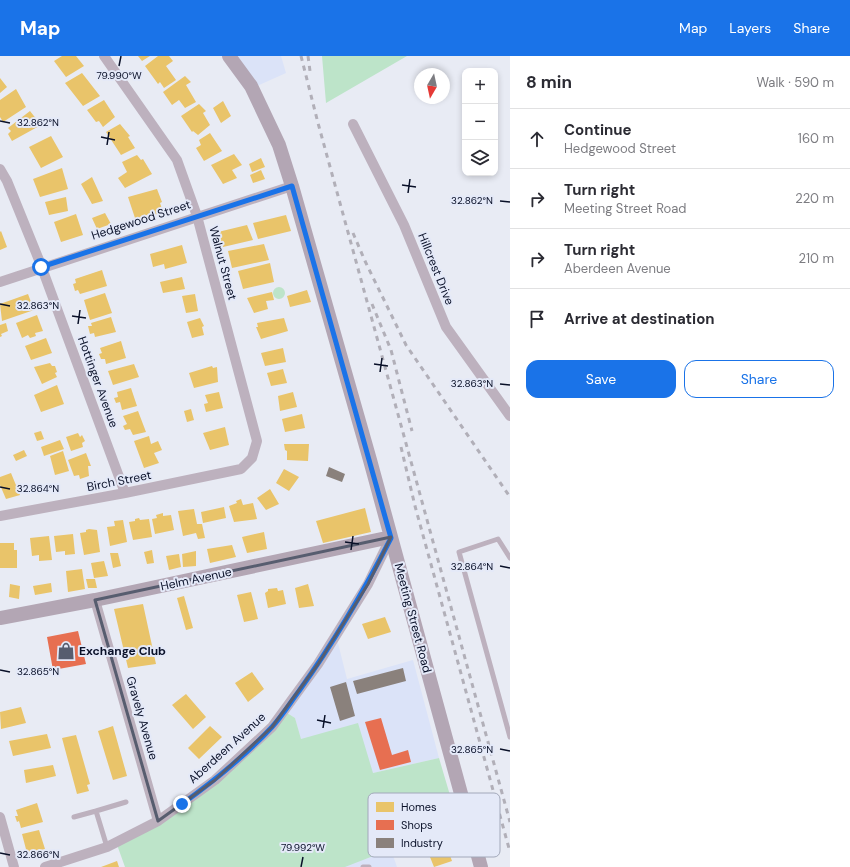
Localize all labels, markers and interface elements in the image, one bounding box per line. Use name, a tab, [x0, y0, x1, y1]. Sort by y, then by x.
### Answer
text: Map	[20, 16, 60, 41]
text: Map	[679, 19, 707, 37]
text: Layers	[729, 19, 771, 37]
text: Share	[793, 19, 830, 37]
north arrow	[414, 68, 450, 104]
map controls	[462, 68, 498, 176]
button: +	[462, 68, 498, 104]
text: 79.990°W	[96, 69, 142, 82]
text: 8 min	[526, 71, 572, 93]
text: Walk · 590 m	[756, 74, 834, 91]
button: −	[462, 104, 498, 140]
text: 32.862°N	[17, 116, 59, 129]
text: Continue	[564, 120, 632, 140]
icon: ahead	[526, 128, 548, 150]
text: 160 m	[798, 130, 834, 147]
button: layers	[462, 140, 498, 176]
text: Hedgewood Street	[564, 140, 676, 157]
text: Turn right	[564, 180, 635, 200]
icon: right	[526, 188, 548, 210]
text: 220 m	[795, 190, 834, 207]
text: 32.862°N	[451, 194, 493, 207]
street label: Hedgewood Street	[89, 196, 193, 244]
text: Meeting Street Road	[564, 200, 686, 217]
street label: Walnut Street	[205, 224, 241, 302]
street label: Hillcrest Drive	[414, 231, 458, 308]
text: Turn right	[564, 240, 635, 260]
icon: right	[526, 248, 548, 270]
text: 210 m	[799, 250, 834, 267]
route start	[32, 258, 50, 276]
text: Aberdeen Avenue	[564, 260, 671, 277]
text: 32.863°N	[17, 299, 59, 312]
icon: arrive	[526, 308, 548, 330]
text: Arrive at destination	[564, 309, 715, 329]
street label: Hottinger Avenue	[74, 334, 122, 430]
button: Save	[526, 360, 676, 398]
button: Share	[684, 360, 834, 398]
text: 32.863°N	[451, 377, 493, 390]
street label: Birch Street	[85, 467, 153, 495]
text: 32.864°N	[17, 482, 59, 495]
text: 32.864°N	[451, 560, 493, 573]
street label: Meeting Street Road	[391, 561, 435, 675]
street label: Helm Avenue	[159, 564, 233, 594]
shop icon: Exchange Club	[56, 641, 76, 661]
place label: Exchange Club	[79, 643, 166, 659]
text: 32.865°N	[17, 665, 59, 678]
street label: Gravely Avenue	[122, 674, 162, 762]
street label: Aberdeen Avenue	[185, 709, 269, 787]
text: 32.865°N	[451, 743, 493, 756]
legend	[368, 793, 500, 857]
route end	[173, 795, 191, 813]
text: Homes	[401, 800, 437, 814]
text: Shops	[401, 818, 433, 832]
text: Industry	[401, 836, 443, 850]
text: 79.992°W	[281, 841, 325, 854]
text: 32.866°N	[17, 848, 59, 861]

